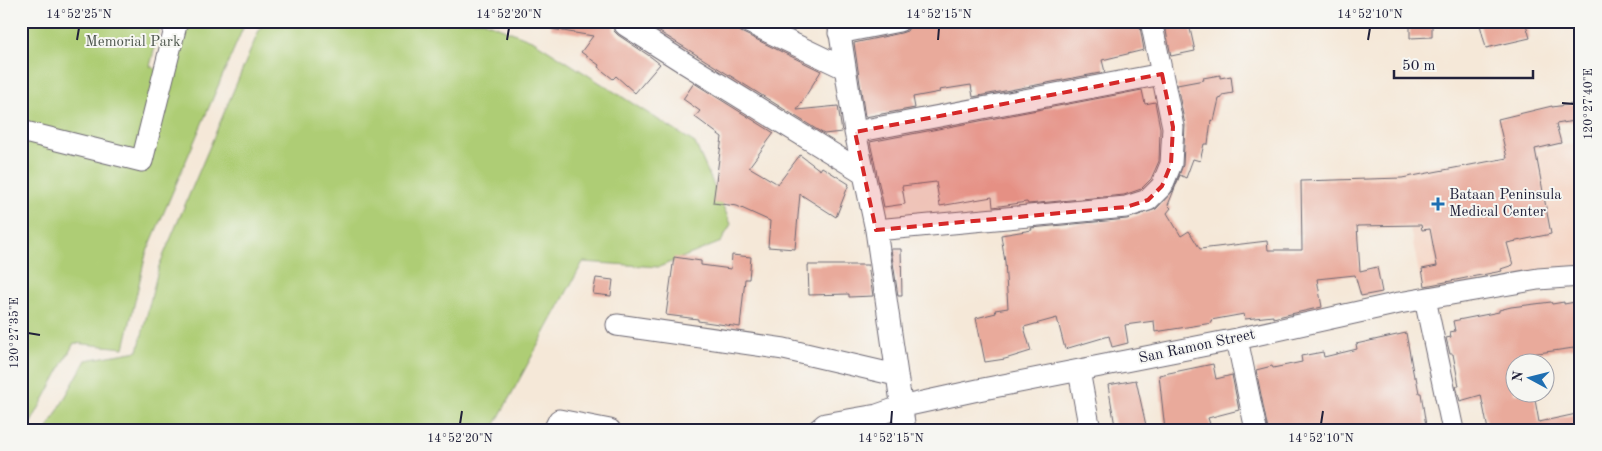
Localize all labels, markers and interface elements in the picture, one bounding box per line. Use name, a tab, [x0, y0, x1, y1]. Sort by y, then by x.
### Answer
text: 14°52'25"N	[46, 8, 112, 21]
text: 14°52'20"N	[476, 8, 542, 21]
text: 14°52'15"N	[906, 8, 972, 21]
text: 14°52'10"N	[1337, 8, 1403, 21]
park label: Memorial Park	[85, 35, 181, 50]
scale bar	[1394, 48, 1533, 80]
text: 50 m	[1402, 59, 1436, 74]
text: 120°27'40"E	[1583, 68, 1595, 140]
place label: Bataan Peninsula Medical Center	[1449, 188, 1562, 220]
marker: Bataan Peninsula Medical Center	[1431, 197, 1445, 211]
text: 120°27'35"E	[8, 297, 21, 369]
street label: San Ramon Street	[1137, 327, 1257, 367]
north arrow	[1504, 354, 1554, 404]
text: N	[1510, 370, 1526, 383]
text: 14°52'20"N	[427, 432, 493, 445]
text: 14°52'15"N	[858, 432, 924, 445]
text: 14°52'10"N	[1288, 432, 1354, 445]

